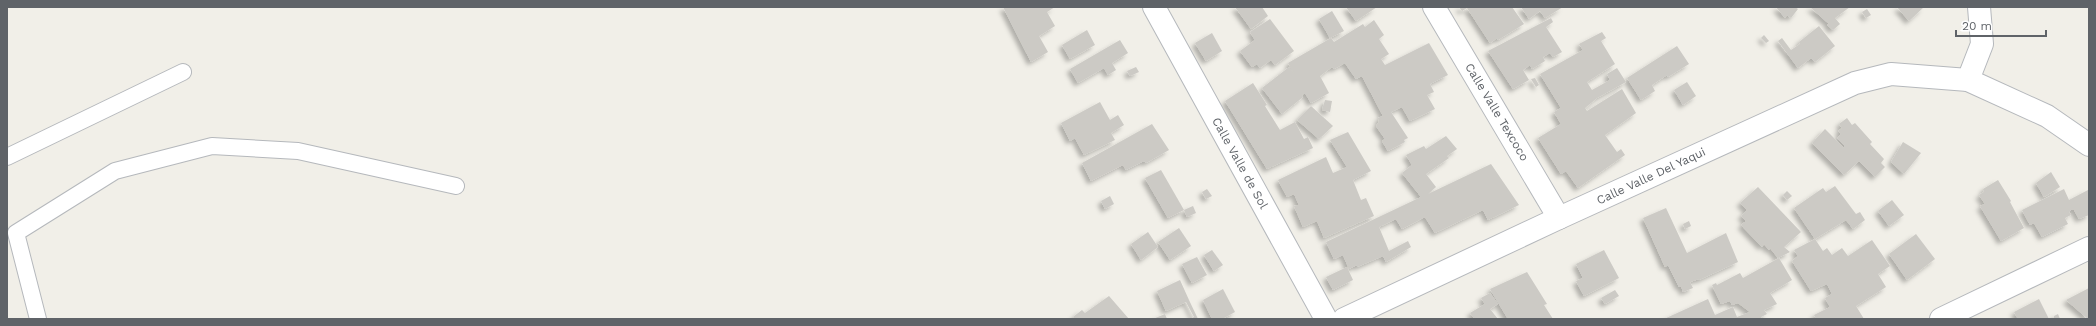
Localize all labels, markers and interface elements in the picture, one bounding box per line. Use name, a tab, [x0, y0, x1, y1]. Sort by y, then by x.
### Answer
scale bar	[1956, 12, 2046, 38]
text: 20 m	[1962, 19, 1992, 33]
street label: Calle Valle Texcoco	[1462, 61, 1532, 163]
street label: Calle Valle de Sol	[1209, 115, 1271, 211]
street label: Calle Valle Del Yaqui	[1594, 145, 1708, 207]

